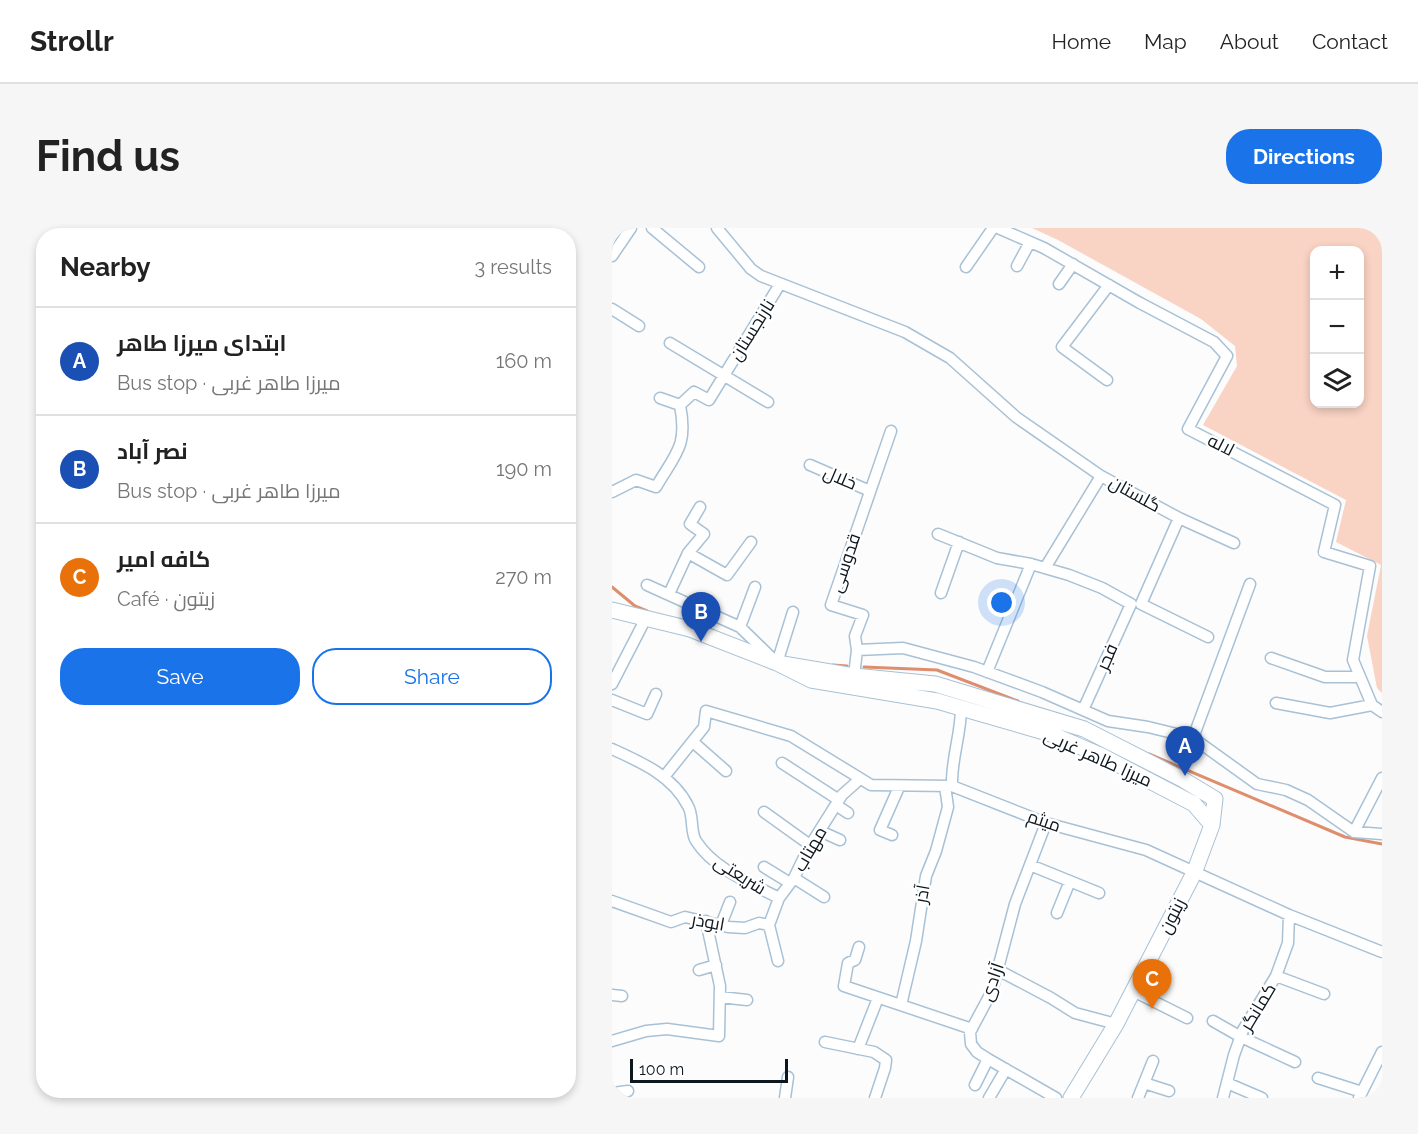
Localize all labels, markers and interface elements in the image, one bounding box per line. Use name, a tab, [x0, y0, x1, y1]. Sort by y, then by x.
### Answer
text: Strollr	[30, 25, 114, 58]
text: Home	[1052, 29, 1111, 54]
text: Map	[1144, 29, 1187, 54]
text: About	[1220, 29, 1279, 54]
text: Contact	[1312, 29, 1388, 54]
button: Directions	[1226, 129, 1382, 184]
text: Find us	[36, 132, 180, 181]
map controls	[1310, 246, 1364, 408]
button: +	[1310, 246, 1364, 300]
text: Nearby	[60, 252, 150, 282]
text: 3 results	[474, 255, 552, 279]
street label: نارنجستان	[724, 295, 780, 365]
button: −	[1310, 300, 1364, 354]
text: ابتدای میرزا طاهر	[117, 330, 286, 356]
text: A	[73, 349, 86, 373]
text: 160 m	[496, 349, 552, 373]
button: layers	[1310, 354, 1364, 408]
text: Bus stop · میرزا طاهر غربی	[117, 371, 340, 395]
street label: لاله	[1204, 429, 1238, 460]
text: نصر آباد	[117, 438, 188, 464]
text: B	[73, 457, 86, 481]
text: 190 m	[496, 457, 552, 481]
street label: خلال	[820, 461, 860, 495]
street label: گلستان	[1105, 471, 1165, 517]
text: Bus stop · میرزا طاهر غربی	[117, 479, 340, 503]
street label: قدوسی	[825, 530, 865, 596]
text: کافه امیر	[117, 546, 210, 572]
text: C	[73, 565, 86, 589]
text: 270 m	[495, 565, 552, 589]
text: Café · زیتون	[117, 587, 215, 611]
your location	[987, 588, 1016, 617]
pin: B	[682, 592, 721, 642]
street label: فجر	[1091, 640, 1123, 675]
button: Save	[60, 648, 300, 705]
button: Share	[312, 648, 552, 705]
street label: میرزا طاهر غربی	[1040, 724, 1156, 792]
pin: A	[1166, 726, 1204, 776]
street label: میثم	[1024, 805, 1064, 838]
street label: مهتاب	[788, 823, 832, 875]
street label: شریعتی	[710, 850, 770, 900]
street label: آذر	[909, 883, 934, 906]
street label: زیتون	[1154, 894, 1190, 938]
street label: ابوذر	[689, 908, 726, 936]
street label: آزادی	[975, 960, 1009, 1004]
pin: C	[1132, 960, 1172, 1009]
street label: کمانگر	[1235, 979, 1281, 1036]
scale bar	[630, 1056, 788, 1084]
text: 100 m	[639, 1060, 684, 1079]

